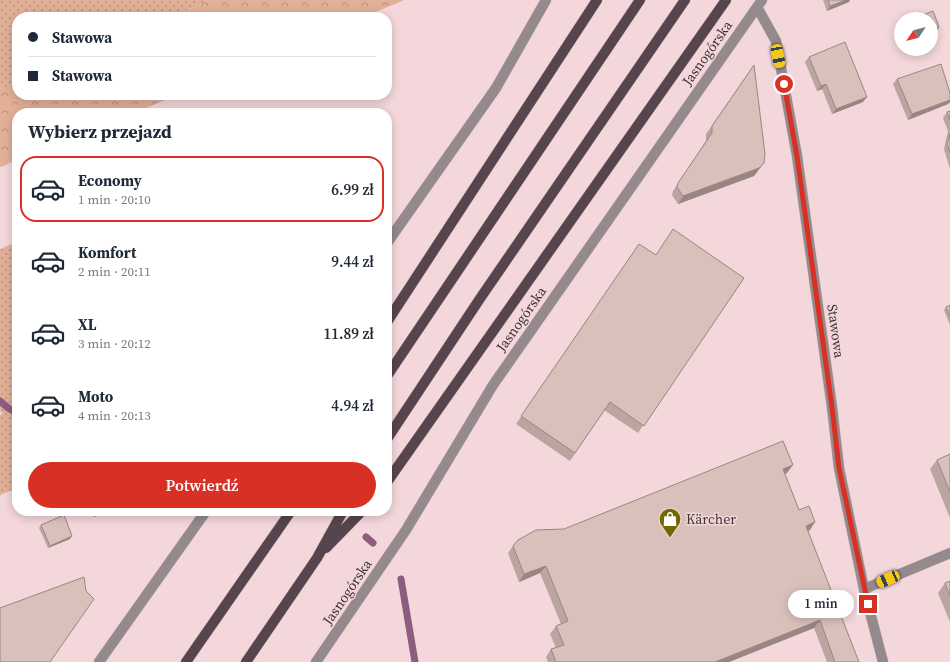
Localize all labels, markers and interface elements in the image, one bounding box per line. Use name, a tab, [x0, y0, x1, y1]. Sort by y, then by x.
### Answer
north arrow	[894, 12, 938, 56]
map controls	[894, 12, 938, 56]
street label: Jasnogórska	[677, 16, 737, 90]
text: Stawowa	[52, 27, 112, 48]
car	[770, 43, 786, 69]
text: Stawowa	[52, 65, 112, 86]
route start	[775, 75, 793, 93]
text: Wybierz przejazd	[28, 119, 172, 144]
text: Economy	[78, 170, 142, 191]
icon: car	[30, 171, 66, 207]
text: 6.99 zł	[331, 179, 374, 200]
text: 1 min · 20:10	[78, 191, 151, 208]
text: Komfort	[78, 242, 136, 263]
icon: car	[30, 243, 66, 279]
text: 9.44 zł	[331, 251, 374, 272]
text: 2 min · 20:11	[78, 263, 151, 280]
street label: Jasnogórska	[491, 282, 551, 356]
street label: Stawowa	[822, 303, 850, 360]
text: XL	[78, 314, 97, 335]
icon: car	[30, 315, 66, 351]
text: 11.89 zł	[323, 323, 374, 344]
text: 3 min · 20:12	[78, 335, 151, 352]
text: Moto	[78, 386, 113, 407]
icon: car	[30, 387, 66, 423]
text: 4.94 zł	[331, 395, 374, 416]
text: 4 min · 20:13	[78, 407, 151, 424]
button: Potwierdź	[28, 462, 376, 508]
shop icon: Kärcher	[657, 506, 683, 539]
place label: Kärcher	[686, 509, 736, 529]
street label: Jasnogórska	[317, 554, 377, 630]
car	[875, 569, 901, 589]
callout: 1 min	[788, 590, 854, 618]
text: 1 min	[804, 595, 838, 612]
route end	[859, 595, 877, 613]

